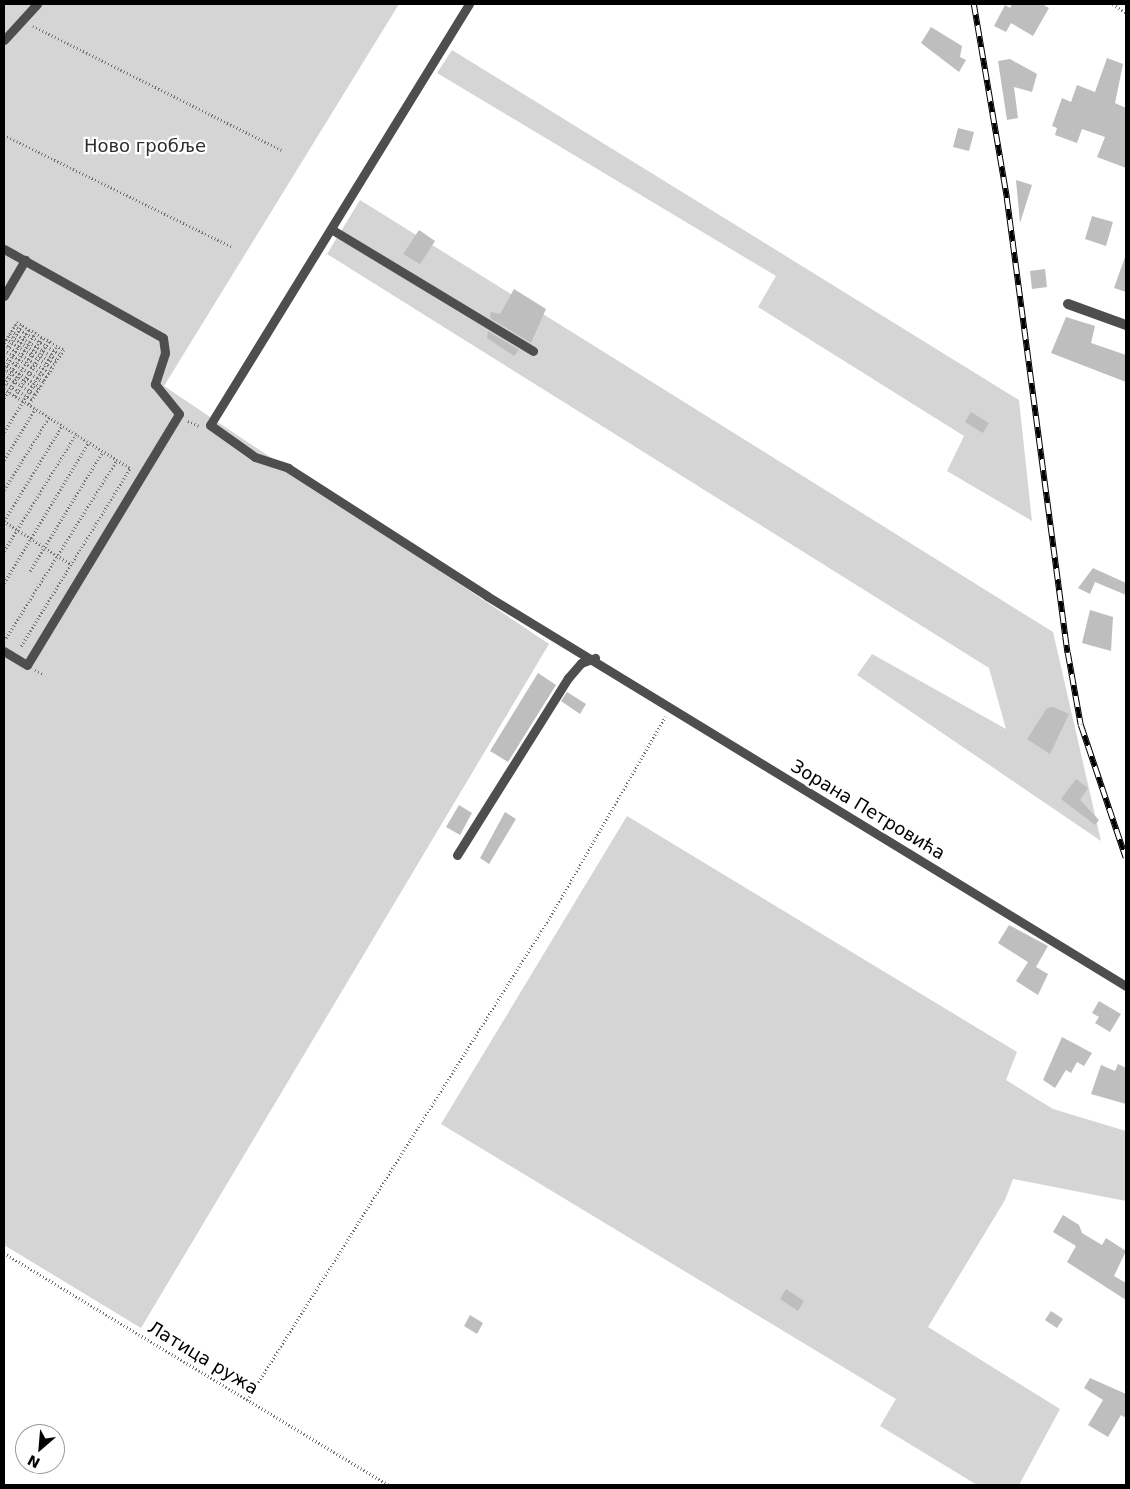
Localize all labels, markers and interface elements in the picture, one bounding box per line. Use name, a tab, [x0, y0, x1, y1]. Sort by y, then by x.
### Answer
park label: Ново гробље	[84, 135, 206, 157]
street label: Зорана Петровића	[787, 755, 949, 865]
street label: Латица ружа	[144, 1317, 262, 1399]
north arrow	[15, 1424, 65, 1474]
text: N	[25, 1452, 42, 1471]

